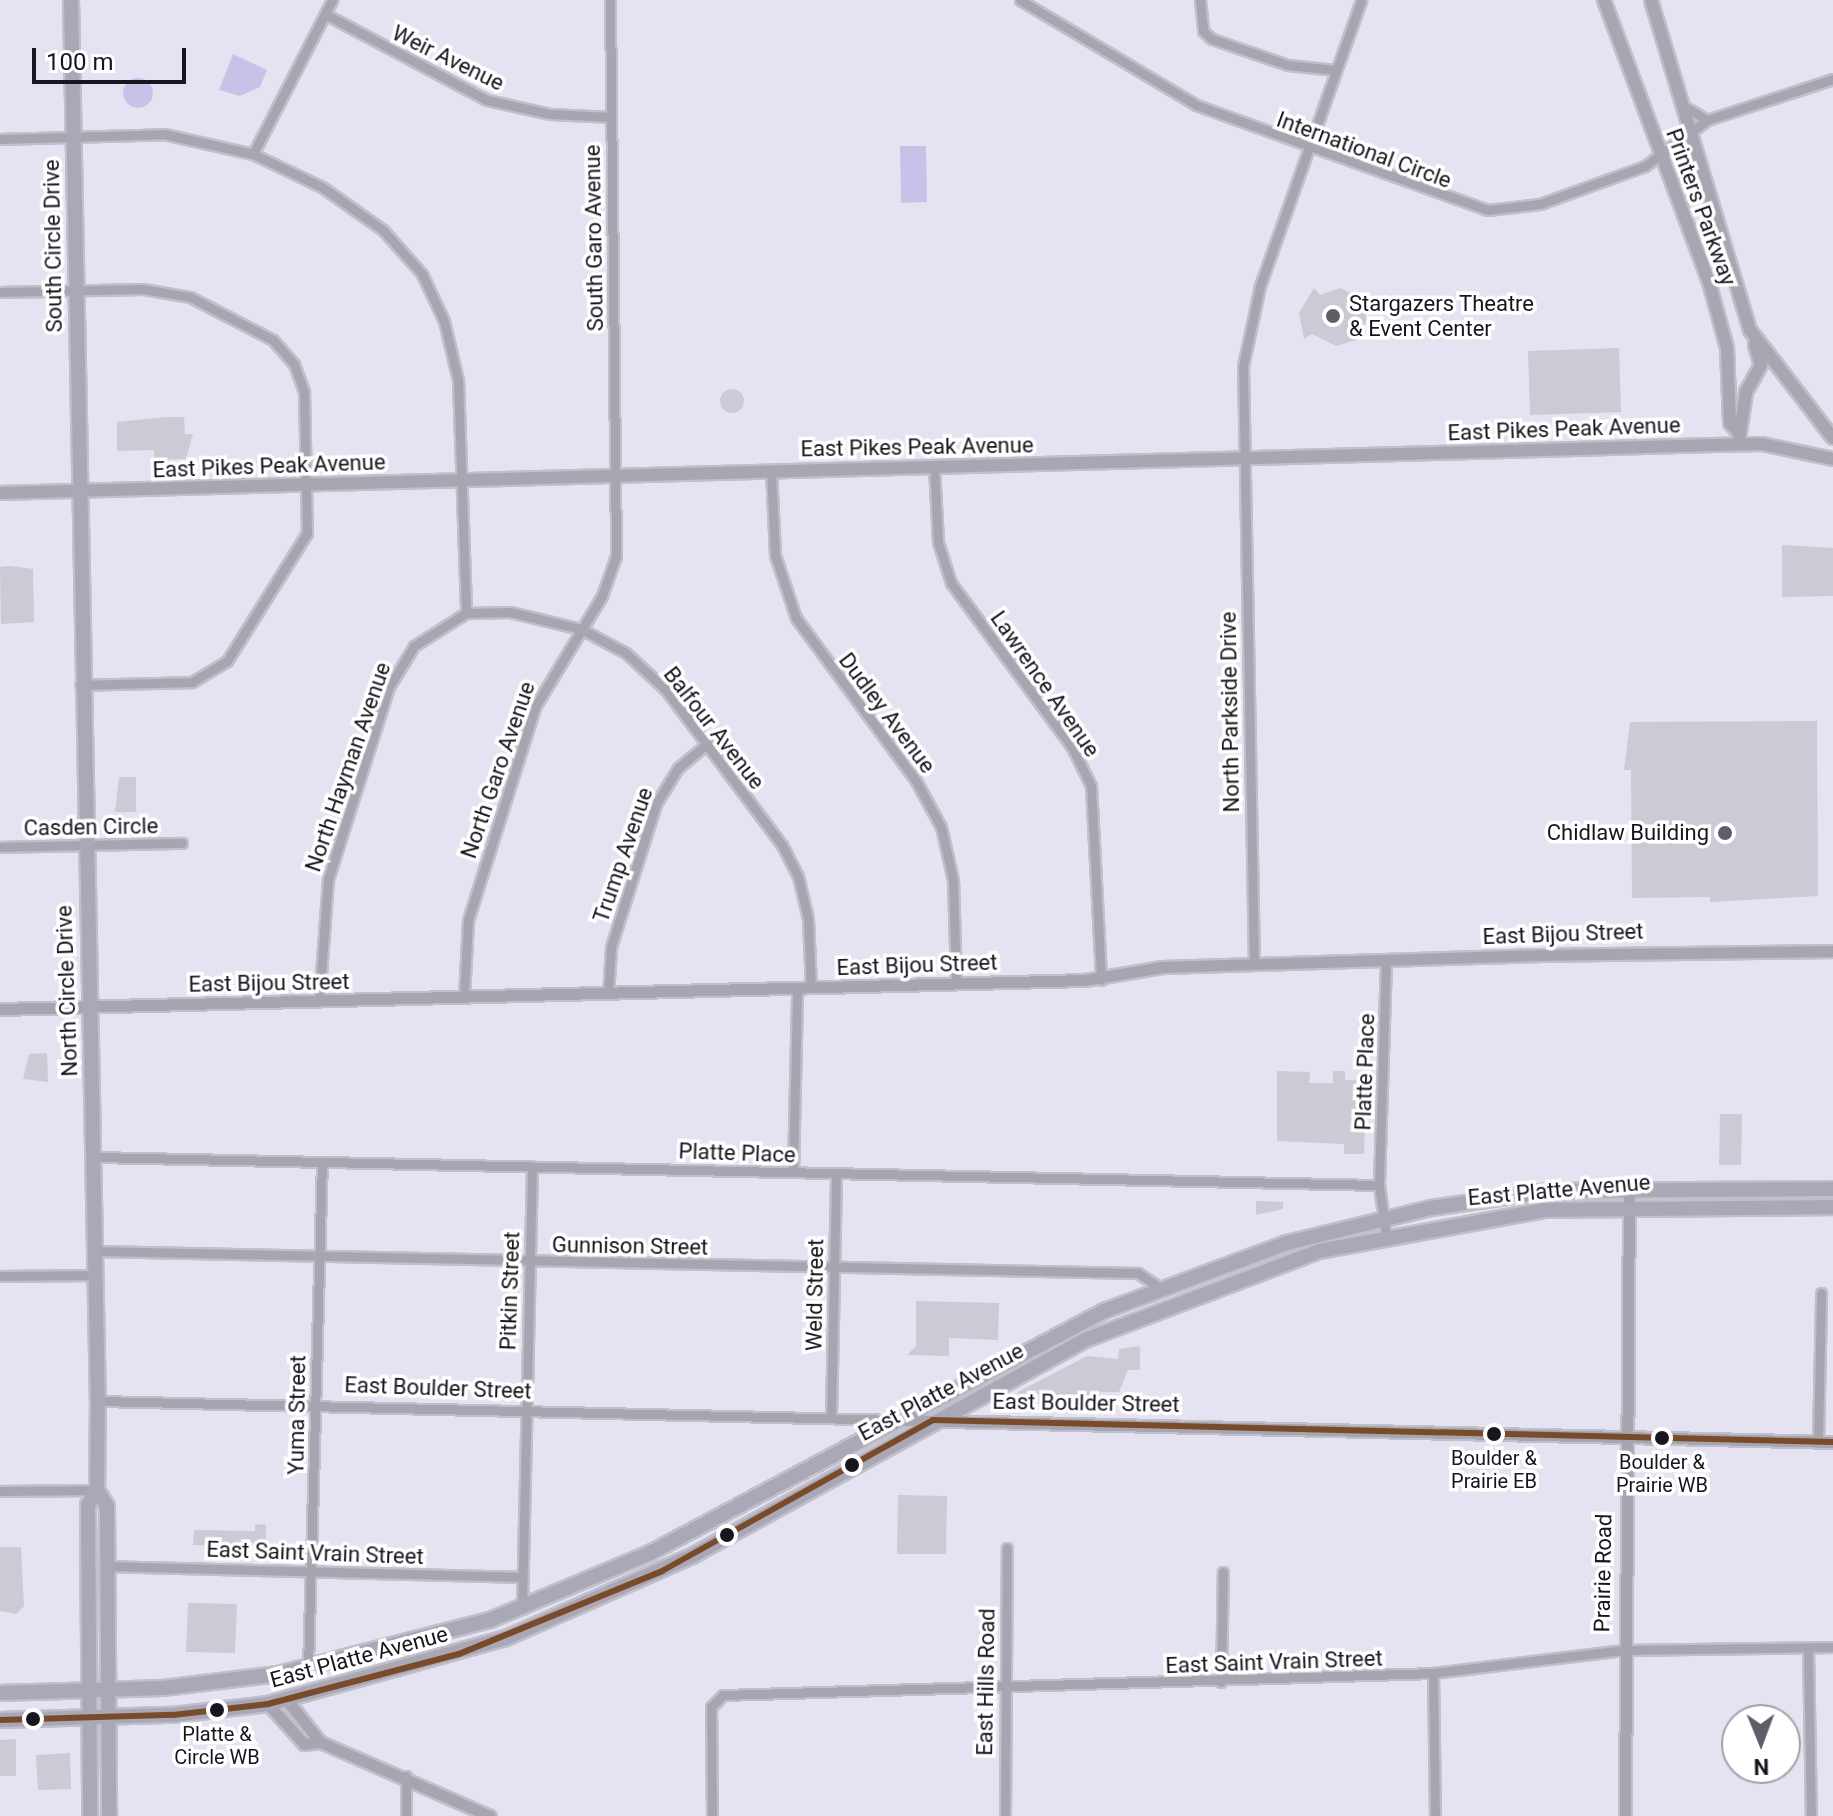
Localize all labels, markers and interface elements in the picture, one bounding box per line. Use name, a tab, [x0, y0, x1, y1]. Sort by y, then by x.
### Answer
street label: Weir Avenue	[388, 20, 508, 96]
scale bar	[36, 32, 190, 82]
text: 100 m	[46, 48, 113, 76]
street label: International Circle	[1273, 106, 1455, 194]
street label: Printers Parkway	[1660, 125, 1742, 289]
street label: South Garo Avenue	[579, 144, 609, 332]
street label: South Circle Drive	[38, 159, 68, 333]
place label: Stargazers Theatre & Event Center	[1349, 290, 1534, 342]
marker: Stargazers Theatre & Event Center	[1324, 307, 1342, 325]
street label: East Pikes Peak Avenue	[1447, 412, 1681, 446]
street label: East Pikes Peak Avenue	[800, 432, 1034, 462]
street label: East Pikes Peak Avenue	[152, 449, 386, 483]
street label: Lawrence Avenue	[985, 606, 1105, 762]
street label: North Parkside Drive	[1215, 611, 1245, 813]
street label: Dudley Avenue	[833, 648, 941, 778]
street label: North Hayman Avenue	[300, 659, 396, 875]
street label: Balfour Avenue	[658, 661, 770, 795]
street label: North Garo Avenue	[455, 678, 541, 862]
street label: Trump Avenue	[588, 784, 658, 926]
street label: Casden Circle	[23, 813, 159, 841]
place label: Chidlaw Building	[1547, 820, 1709, 846]
marker: Chidlaw Building	[1716, 824, 1734, 842]
street label: North Circle Drive	[51, 905, 83, 1077]
street label: East Bijou Street	[1482, 918, 1644, 950]
street label: East Bijou Street	[836, 949, 998, 981]
street label: East Bijou Street	[188, 968, 350, 998]
street label: Platte Place	[1350, 1013, 1380, 1131]
street label: Platte Place	[678, 1138, 796, 1168]
street label: East Platte Avenue	[1467, 1169, 1651, 1211]
street label: Pitkin Street	[495, 1231, 525, 1351]
street label: Gunnison Street	[552, 1231, 708, 1261]
street label: Weld Street	[801, 1239, 829, 1351]
street label: East Platte Avenue	[854, 1337, 1028, 1447]
street label: Yuma Street	[283, 1355, 311, 1475]
street label: East Boulder Street	[344, 1372, 532, 1404]
street label: East Boulder Street	[992, 1388, 1180, 1418]
marker: Boulder & Prairie EB	[1486, 1426, 1502, 1442]
marker: Boulder & Prairie WB	[1654, 1430, 1670, 1446]
place label: Boulder & Prairie EB	[1451, 1446, 1537, 1493]
place label: Boulder & Prairie WB	[1616, 1450, 1708, 1497]
unlabelled marker	[844, 1457, 860, 1473]
street label: Prairie Road	[1589, 1513, 1617, 1633]
unlabelled marker	[719, 1527, 735, 1543]
street label: East Saint Vrain Street	[206, 1536, 424, 1570]
street label: East Hills Road	[972, 1608, 1000, 1756]
street label: East Platte Avenue	[267, 1621, 451, 1693]
street label: East Saint Vrain Street	[1165, 1645, 1383, 1679]
marker: Platte & Circle WB	[209, 1702, 225, 1718]
north arrow	[1721, 1704, 1801, 1784]
unlabelled marker	[25, 1711, 41, 1727]
place label: Platte & Circle WB	[174, 1722, 260, 1769]
text: N	[1753, 1754, 1769, 1779]

